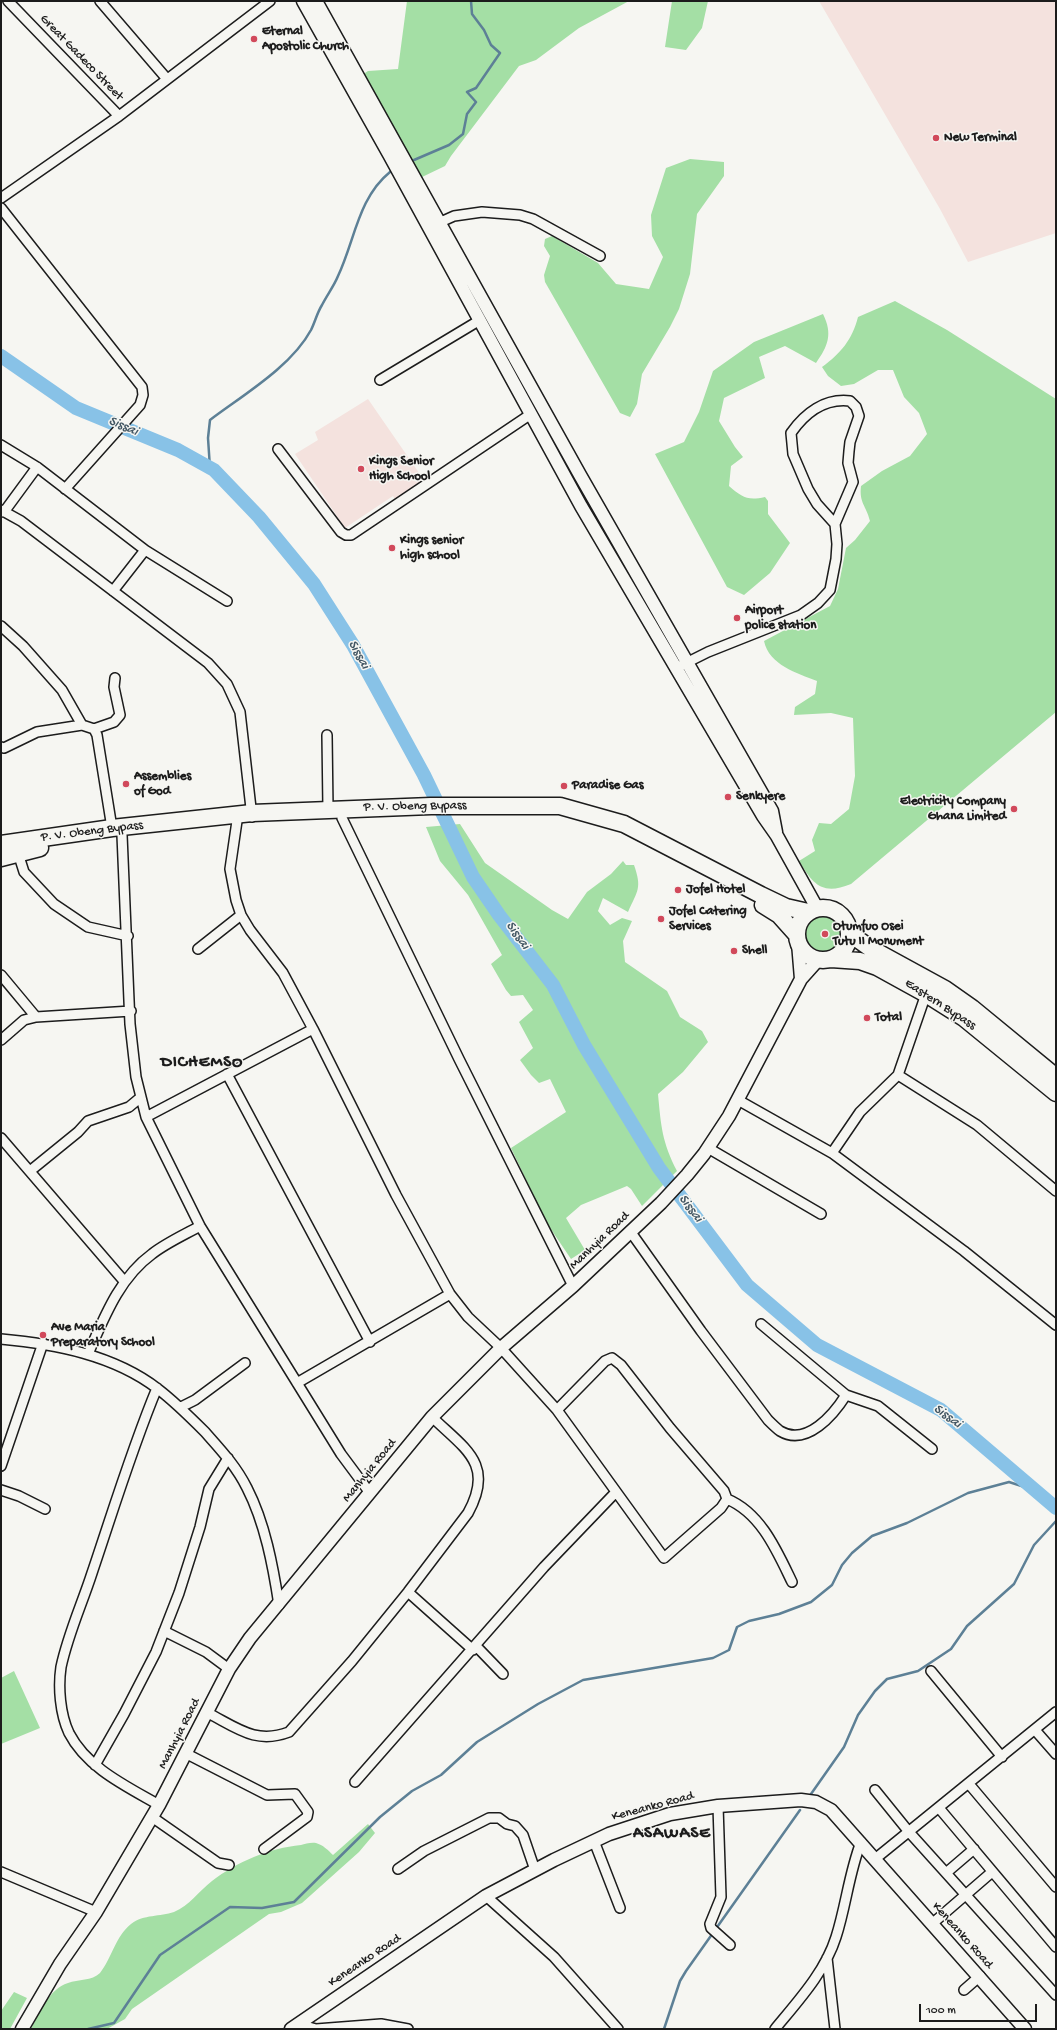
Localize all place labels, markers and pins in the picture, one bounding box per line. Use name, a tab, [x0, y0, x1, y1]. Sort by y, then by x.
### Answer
place label: Eternal Apostolic Church	[262, 24, 349, 55]
marker: Eternal Apostolic Church	[249, 34, 259, 44]
place label: New Terminal	[944, 130, 1017, 146]
marker: New Terminal	[931, 133, 941, 143]
place label: Kings Senior High School	[369, 454, 433, 485]
marker: Kings Senior High School	[356, 464, 366, 474]
place label: Kings senior high school	[400, 533, 463, 564]
marker: Kings senior high school	[387, 543, 397, 553]
place label: Airport police station	[745, 603, 816, 634]
marker: Airport police station	[732, 613, 742, 623]
place label: Assemblies of God	[134, 769, 191, 800]
place label: Paradise Gas	[572, 778, 643, 794]
marker: Assemblies of God	[121, 779, 131, 789]
marker: Paradise Gas	[559, 781, 569, 791]
place label: Senkyere	[736, 789, 785, 805]
marker: Senkyere	[723, 792, 733, 802]
place label: Electricity Company Ghana Limited	[900, 794, 1006, 825]
marker: Electricity Company Ghana Limited	[1009, 804, 1019, 814]
place label: Jofel Hotel	[686, 882, 745, 898]
marker: Jofel Hotel	[673, 885, 683, 895]
place label: Jofel Catering Services	[669, 904, 747, 935]
marker: Jofel Catering Services	[656, 914, 666, 924]
place label: Otumfuo Osei Tutu II Monument	[833, 919, 923, 950]
marker: Otumfuo Osei Tutu II Monument	[820, 929, 830, 939]
place label: Shell	[742, 943, 767, 959]
marker: Shell	[729, 946, 739, 956]
place label: Total	[875, 1010, 902, 1026]
marker: Total	[862, 1013, 872, 1023]
place label: Ave Maria Preparatory School	[51, 1320, 155, 1351]
marker: Ave Maria Preparatory School	[38, 1330, 48, 1340]

